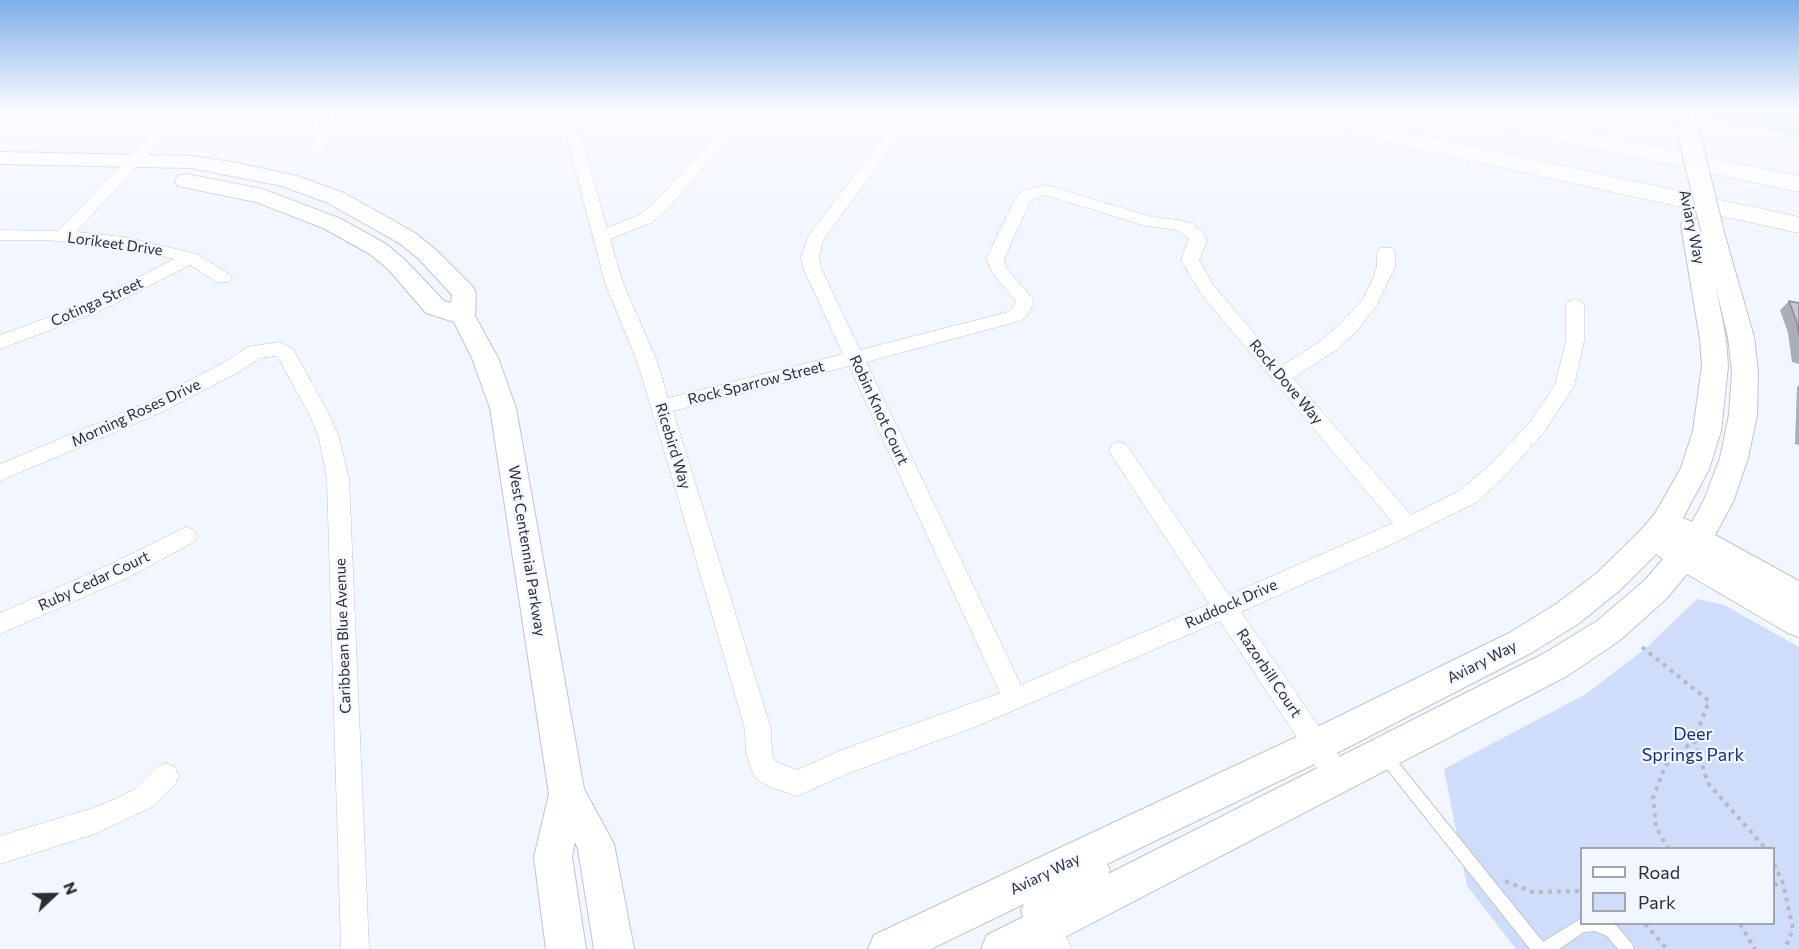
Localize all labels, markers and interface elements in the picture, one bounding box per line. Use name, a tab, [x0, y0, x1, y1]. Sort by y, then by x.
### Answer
street label: Aviary Way	[1675, 188, 1709, 266]
street label: Lorikeet Drive	[66, 228, 164, 260]
street label: Cotinga Street	[48, 274, 146, 330]
street label: Rock Dove Way	[1245, 336, 1327, 428]
street label: Robin Knot Court	[846, 352, 912, 468]
street label: Rock Sparrow Street	[686, 357, 826, 409]
street label: Morning Roses Drive	[69, 375, 203, 451]
street label: Ricebird Way	[651, 401, 695, 491]
street label: West Centennial Parkway	[505, 464, 549, 638]
street label: Ruby Cedar Court	[35, 547, 153, 615]
street label: Caribbean Blue Avenue	[331, 558, 355, 714]
street label: Ruddock Drive	[1182, 576, 1280, 632]
street label: Razorbill Court	[1233, 625, 1305, 721]
street label: Aviary Way	[1444, 637, 1520, 687]
park label: Deer Springs Park	[1642, 723, 1744, 766]
legend	[1580, 847, 1775, 925]
street label: Aviary Way	[1007, 849, 1083, 899]
text: Road	[1638, 861, 1680, 883]
north arrow	[24, 865, 84, 925]
text: N	[60, 879, 82, 897]
text: Park	[1638, 891, 1676, 913]

